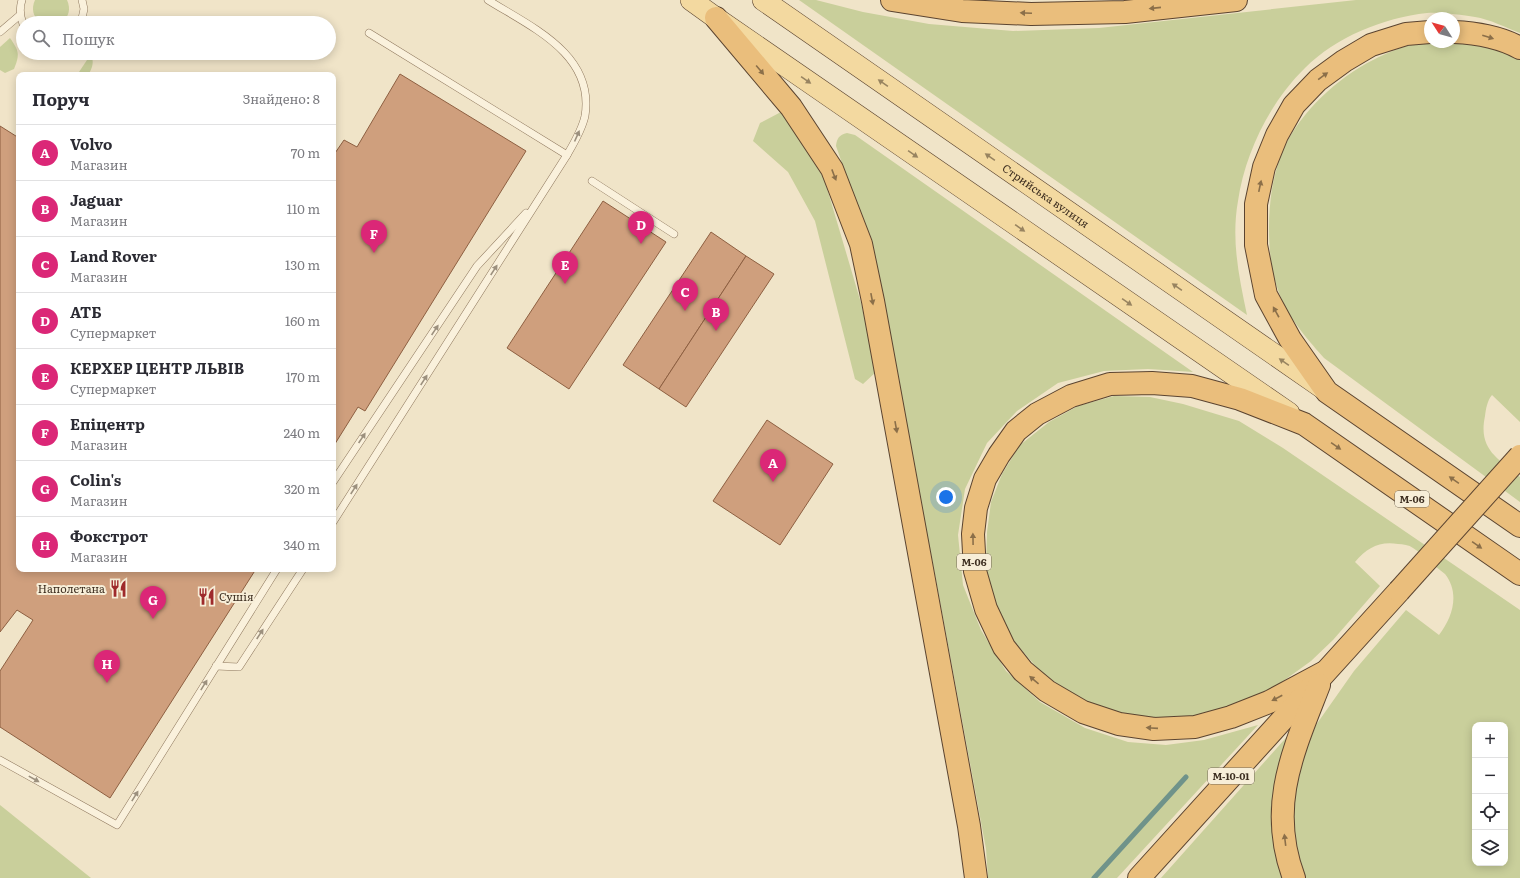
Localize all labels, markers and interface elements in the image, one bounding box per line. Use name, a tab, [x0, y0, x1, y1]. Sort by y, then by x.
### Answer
one-way arrow	[1149, 5, 1161, 12]
one-way arrow	[1019, 10, 1032, 16]
north arrow	[1424, 12, 1460, 48]
search box	[16, 16, 336, 60]
icon: search	[30, 27, 52, 49]
text: Пошук	[62, 27, 115, 50]
one-way arrow	[1482, 34, 1494, 40]
one-way arrow	[755, 64, 764, 75]
one-way arrow	[1318, 72, 1329, 80]
one-way arrow	[801, 76, 811, 84]
one-way arrow	[878, 79, 888, 87]
text: Поруч	[32, 86, 89, 111]
text: Знайдено: 8	[243, 89, 320, 108]
one-way arrow	[574, 130, 580, 142]
text: Volvo	[70, 132, 112, 155]
text: A	[40, 143, 50, 162]
text: 70 m	[291, 143, 320, 162]
one-way arrow	[908, 150, 918, 158]
one-way arrow	[985, 153, 995, 161]
text: Магазин	[70, 155, 128, 174]
street label: Стрийська вулиця	[1000, 159, 1093, 231]
one-way arrow	[832, 170, 838, 182]
one-way arrow	[1258, 180, 1264, 192]
text: Jaguar	[70, 188, 123, 211]
text: B	[41, 199, 49, 218]
text: 110 m	[287, 199, 320, 218]
text: Магазин	[70, 211, 128, 230]
pin: D	[628, 211, 654, 244]
pin: F	[361, 220, 387, 253]
one-way arrow	[1015, 224, 1025, 232]
text: Land Rover	[70, 244, 157, 267]
pin: E	[552, 251, 578, 284]
text: C	[40, 255, 50, 274]
text: 130 m	[285, 255, 320, 274]
one-way arrow	[490, 265, 498, 275]
text: Магазин	[70, 267, 128, 286]
pin: C	[672, 278, 698, 311]
one-way arrow	[1171, 284, 1183, 291]
one-way arrow	[870, 293, 876, 305]
pin: B	[703, 298, 729, 331]
one-way arrow	[1122, 298, 1132, 306]
text: АТБ	[70, 300, 102, 323]
one-way arrow	[1272, 307, 1279, 318]
text: D	[40, 311, 50, 330]
text: 160 m	[285, 311, 320, 330]
text: Супермаркет	[70, 323, 156, 342]
one-way arrow	[431, 325, 439, 335]
text: КЕРХЕР ЦЕНТР ЛЬВІВ	[70, 356, 244, 379]
one-way arrow	[1279, 358, 1289, 366]
text: E	[41, 367, 49, 386]
text: 170 m	[286, 367, 320, 386]
one-way arrow	[420, 375, 428, 385]
text: Супермаркет	[70, 379, 156, 398]
text: Епіцентр	[70, 412, 145, 435]
one-way arrow	[893, 421, 899, 433]
text: F	[41, 423, 49, 442]
text: 240 m	[284, 423, 320, 442]
one-way arrow	[359, 432, 366, 444]
text: Магазин	[70, 435, 128, 454]
one-way arrow	[1331, 442, 1341, 450]
pin: A	[760, 449, 786, 482]
text: Colin's	[70, 468, 121, 491]
one-way arrow	[1448, 476, 1459, 484]
text: G	[40, 479, 50, 498]
text: 320 m	[284, 479, 320, 498]
one-way arrow	[350, 484, 358, 494]
your location	[936, 487, 956, 507]
text: Магазин	[70, 491, 128, 510]
road number: М-06	[1395, 491, 1429, 507]
text: Фокстрот	[70, 524, 148, 547]
one-way arrow	[970, 532, 976, 545]
text: H	[40, 535, 50, 554]
text: 340 m	[283, 535, 320, 554]
one-way arrow	[1472, 541, 1483, 549]
text: Магазин	[70, 547, 128, 566]
road number: М-06	[957, 554, 991, 570]
restaurant icon: Наполетана	[108, 579, 128, 599]
place label: Наполетана	[38, 580, 105, 596]
pin: G	[140, 586, 166, 619]
restaurant icon: Сушія	[196, 587, 216, 607]
place label: Сушія	[219, 588, 254, 604]
one-way arrow	[256, 629, 264, 640]
pin: H	[94, 650, 120, 683]
one-way arrow	[1028, 675, 1039, 684]
one-way arrow	[200, 680, 208, 690]
one-way arrow	[1271, 695, 1282, 701]
map controls	[1472, 722, 1508, 866]
button: +	[1472, 722, 1508, 758]
one-way arrow	[1145, 725, 1158, 731]
button: −	[1472, 758, 1508, 794]
road number: М-10-01	[1208, 768, 1254, 784]
one-way arrow	[28, 776, 40, 783]
one-way arrow	[132, 790, 139, 801]
button: locate	[1472, 794, 1508, 830]
button: layers	[1472, 830, 1508, 866]
one-way arrow	[1281, 834, 1288, 846]

